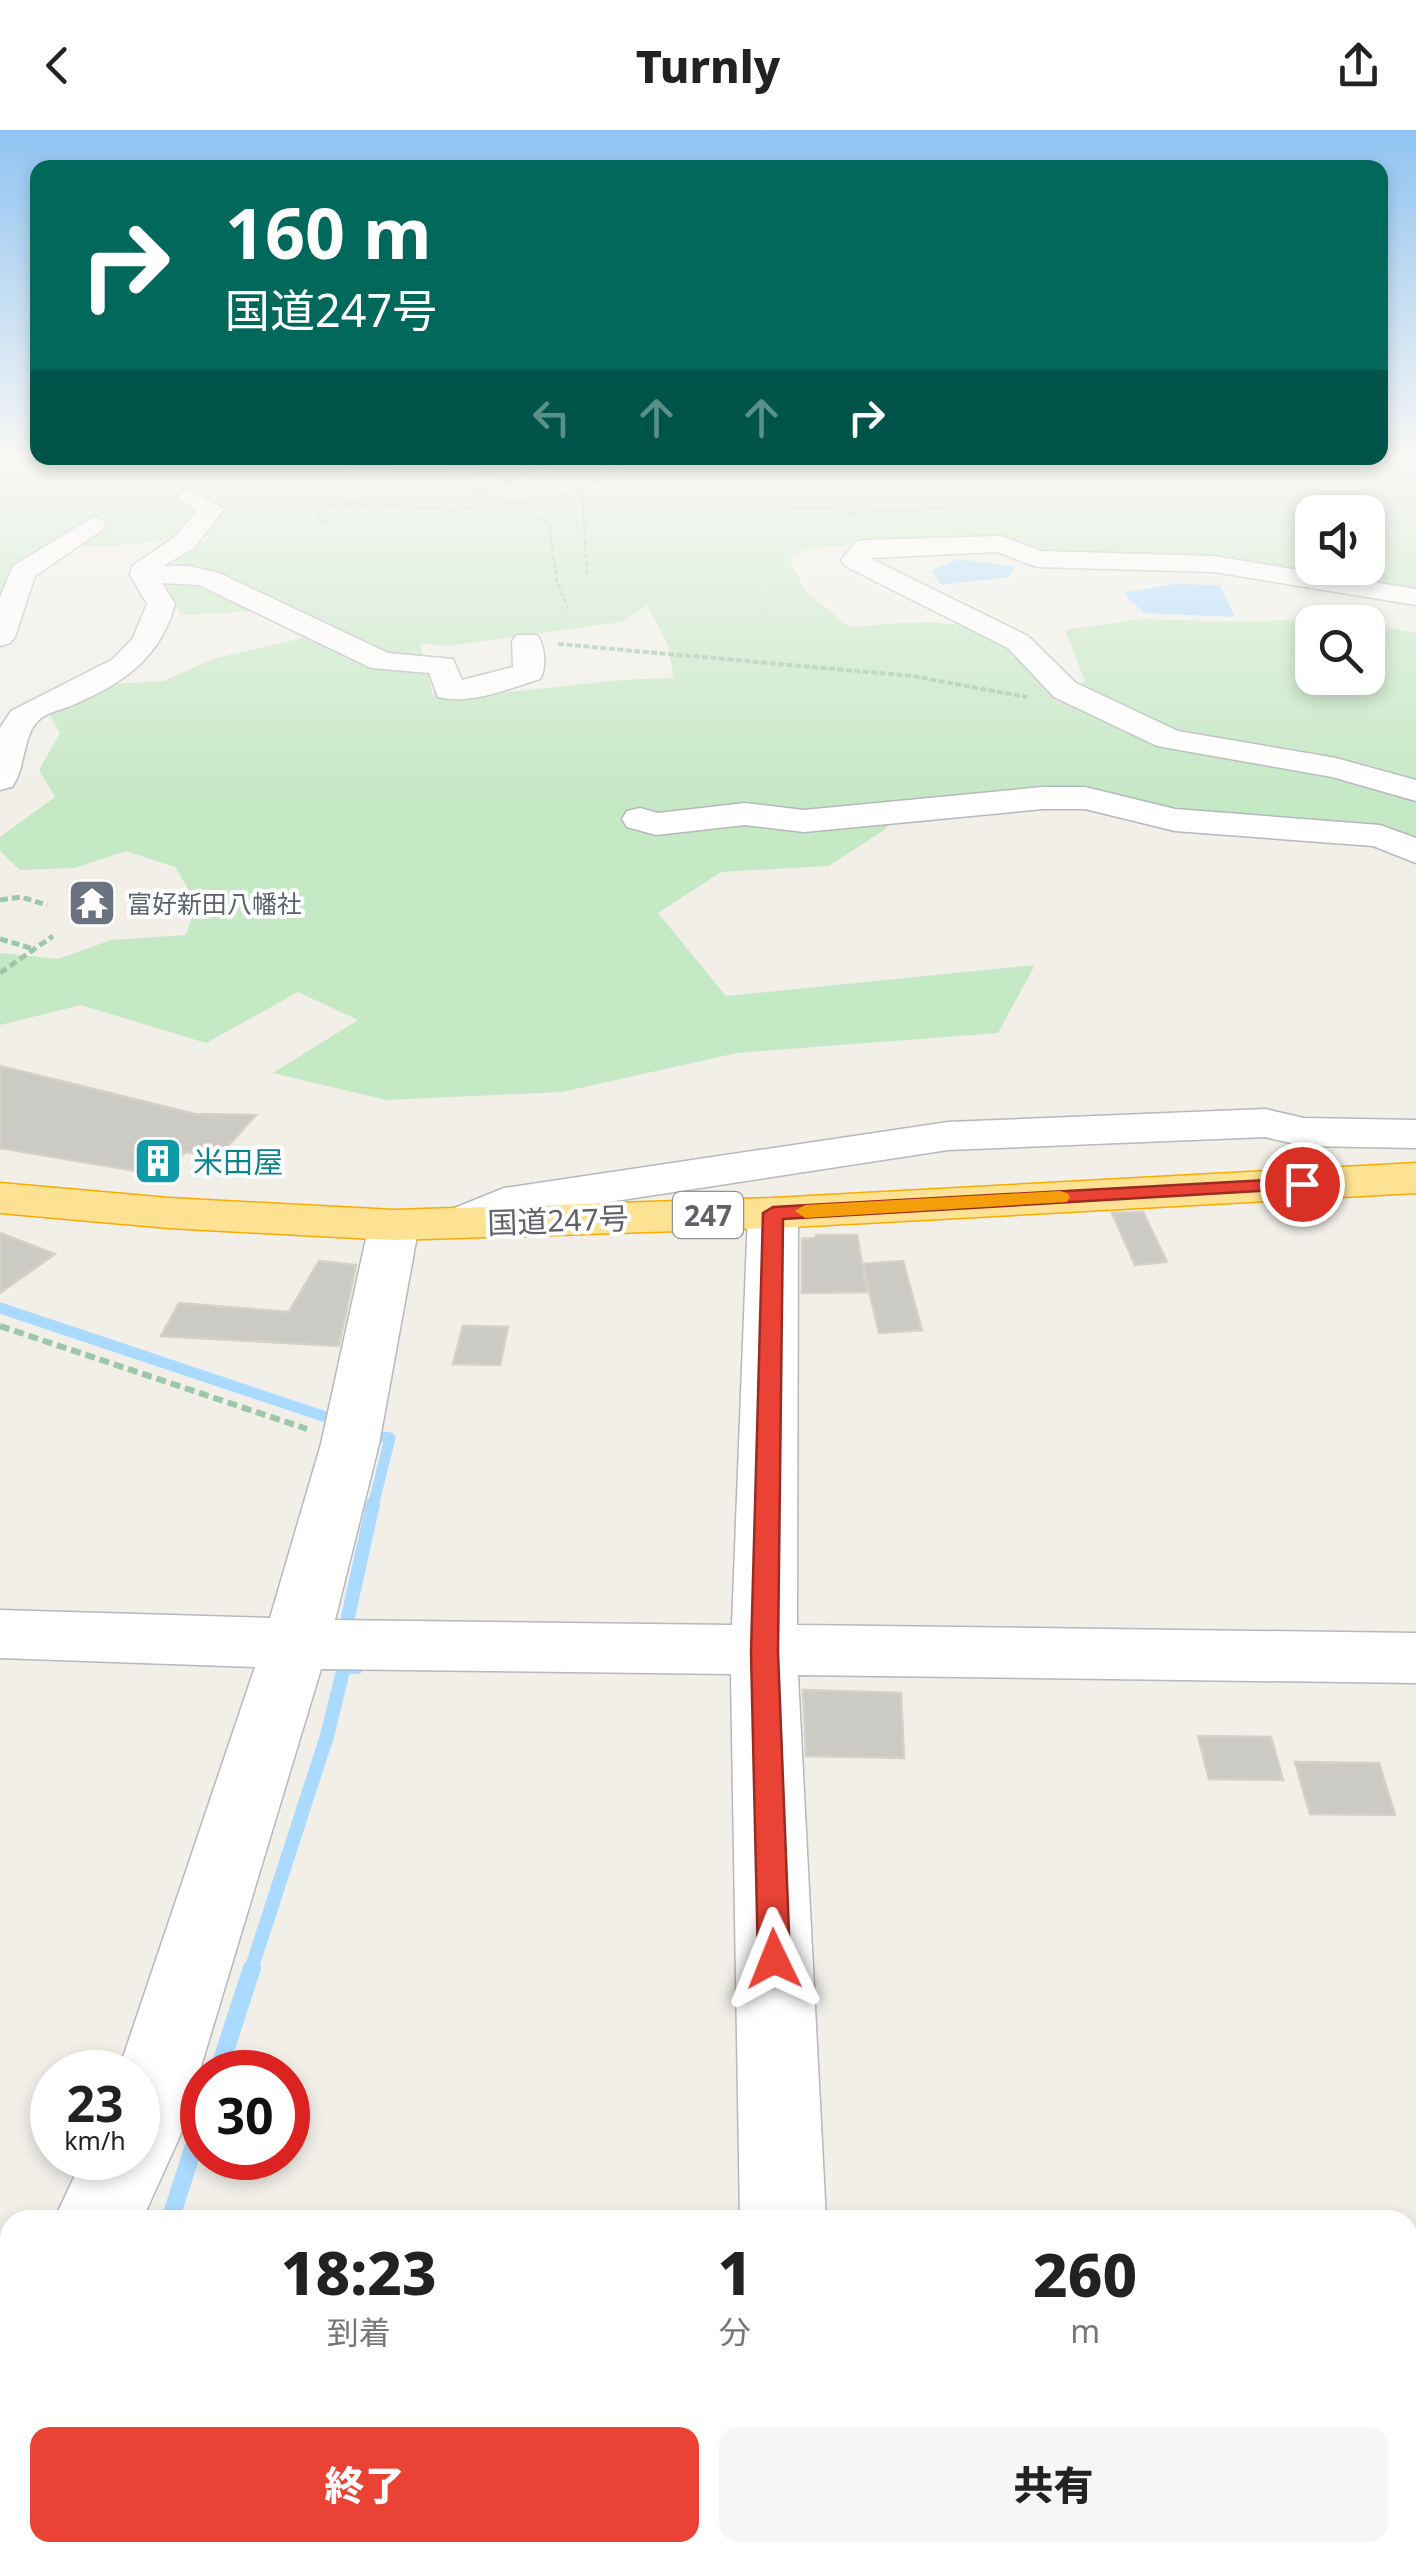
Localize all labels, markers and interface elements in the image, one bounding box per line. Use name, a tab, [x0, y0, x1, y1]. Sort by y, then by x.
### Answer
text: Turnly	[636, 35, 780, 96]
icon: back	[30, 38, 85, 93]
icon: share	[1331, 38, 1386, 93]
text: 160 m	[225, 184, 432, 280]
icon: right	[60, 200, 190, 330]
text: 国道247号	[225, 279, 437, 340]
icon: left	[524, 390, 579, 445]
icon: ahead	[629, 390, 684, 445]
icon: ahead	[734, 390, 789, 445]
icon: right	[839, 390, 894, 445]
map controls	[1295, 495, 1385, 695]
button: sound	[1295, 495, 1385, 585]
button: search	[1295, 605, 1385, 695]
temple icon: 富好新田八幡社	[66, 877, 118, 929]
place label: 富好新田八幡社	[127, 886, 302, 920]
building icon: 米田屋	[132, 1135, 184, 1187]
place label: 米田屋	[193, 1141, 283, 1182]
pin	[1260, 1142, 1345, 1227]
icon: arrive	[1275, 1157, 1330, 1212]
road number: 247	[673, 1192, 743, 1238]
street label: 国道247号	[487, 1197, 629, 1243]
position arrow	[722, 1907, 826, 2011]
speed limit sign: 30	[180, 2050, 310, 2180]
text: 23	[66, 2069, 124, 2137]
text: km/h	[64, 2123, 126, 2157]
text: 18:23	[281, 2231, 437, 2313]
text: 1	[718, 2231, 752, 2313]
text: 260	[1033, 2233, 1137, 2315]
text: m	[1070, 2309, 1100, 2352]
text: 到着	[327, 2310, 391, 2353]
text: 分	[719, 2310, 751, 2353]
button: 終了	[30, 2427, 699, 2542]
button: 共有	[719, 2427, 1388, 2542]

